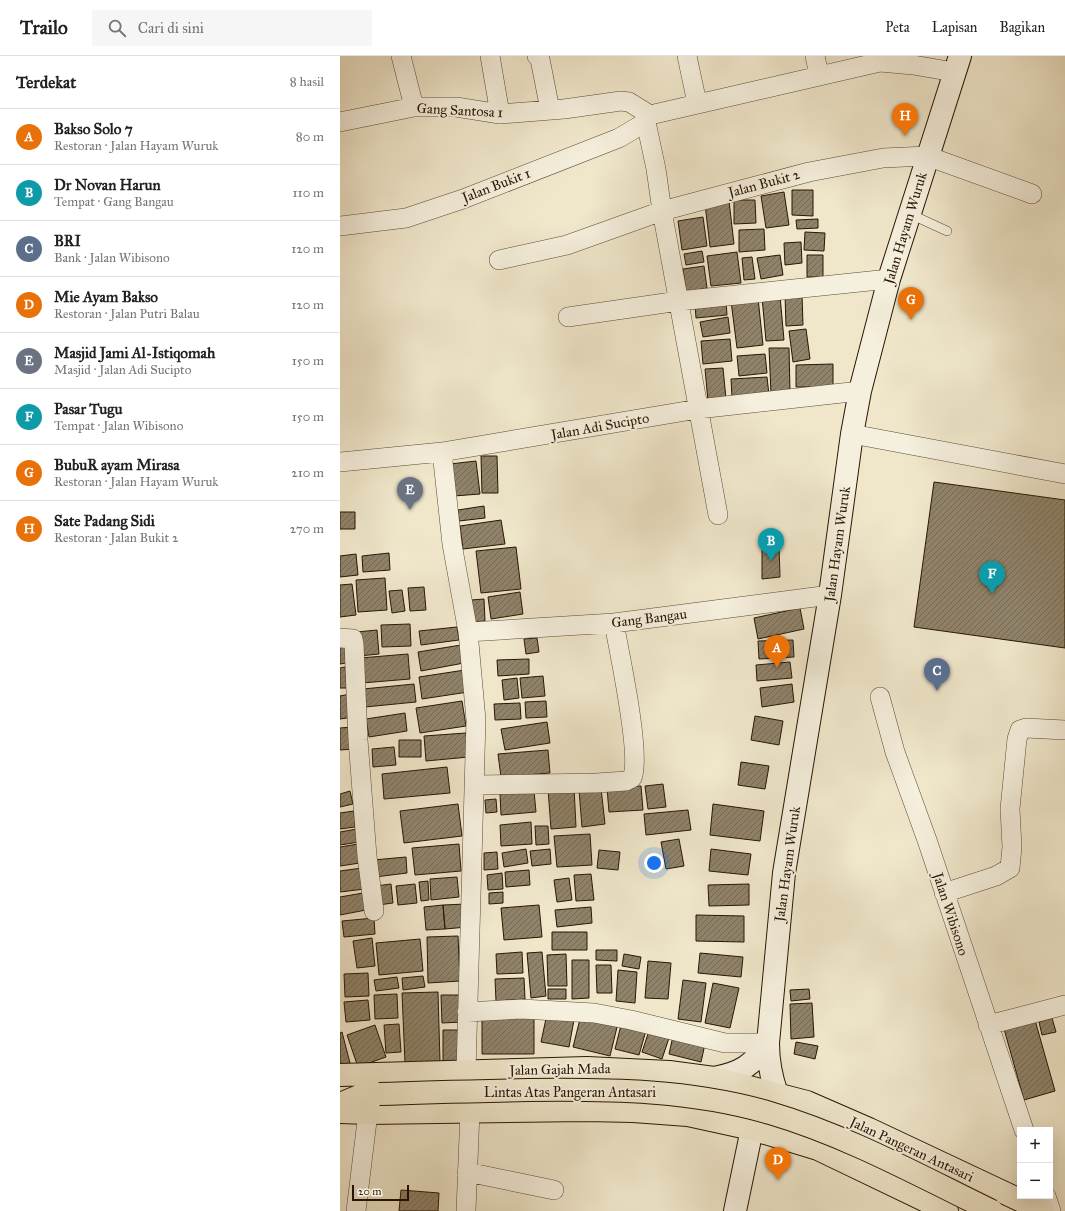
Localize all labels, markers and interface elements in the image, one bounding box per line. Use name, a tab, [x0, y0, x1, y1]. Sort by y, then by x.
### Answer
search box	[92, 10, 372, 46]
text: Trailo	[20, 16, 68, 39]
icon: search	[106, 17, 128, 39]
text: Cari di sini	[138, 19, 204, 37]
text: Peta	[885, 19, 910, 36]
text: Lapisan	[932, 19, 977, 36]
text: Bagikan	[999, 19, 1045, 36]
text: Terdekat	[16, 72, 76, 93]
text: 8 hasil	[290, 74, 324, 90]
street label: Gang Santosa 1	[416, 100, 504, 121]
pin: H	[892, 103, 918, 136]
text: Bakso Solo 7	[54, 120, 133, 138]
text: A	[25, 129, 33, 145]
text: 80 m	[296, 129, 324, 145]
text: Restoran · Jalan Hayam Wuruk	[54, 138, 218, 154]
street label: Jalan Bukit 1	[458, 164, 534, 208]
street label: Jalan Bukit 2	[725, 166, 802, 203]
street label: Jalan Hayam Wuruk	[880, 170, 932, 288]
text: Dr Novan Harun	[54, 176, 161, 194]
text: B	[25, 185, 33, 201]
text: 110 m	[292, 185, 324, 201]
text: Tempat · Gang Bangau	[54, 194, 174, 210]
text: BRI	[54, 232, 81, 250]
text: C	[25, 241, 33, 257]
text: 120 m	[291, 241, 324, 257]
text: Bank · Jalan Wibisono	[54, 250, 170, 266]
pin: G	[898, 287, 924, 320]
text: Mie Ayam Bakso	[54, 288, 158, 306]
text: D	[24, 297, 34, 313]
text: 120 m	[291, 297, 324, 313]
text: Restoran · Jalan Putri Balau	[54, 306, 200, 322]
text: Masjid Jami Al-Istiqomah	[54, 344, 215, 362]
text: E	[24, 353, 34, 369]
text: 150 m	[292, 353, 324, 369]
text: Masjid · Jalan Adi Sucipto	[54, 362, 191, 378]
text: Pasar Tugu	[54, 400, 123, 418]
text: F	[25, 409, 33, 425]
text: 150 m	[292, 409, 324, 425]
street label: Jalan Adi Sucipto	[548, 410, 651, 445]
text: Tempat · Jalan Wibisono	[54, 418, 183, 434]
text: BubuR ayam Mirasa	[54, 456, 180, 474]
text: G	[24, 465, 34, 481]
text: 210 m	[291, 465, 324, 481]
text: Restoran · Jalan Hayam Wuruk	[54, 474, 218, 490]
pin: E	[397, 477, 423, 510]
street label: Jalan Hayam Wuruk	[821, 485, 855, 605]
text: Sate Padang Sidi	[54, 512, 155, 530]
text: H	[23, 521, 35, 537]
text: 270 m	[290, 521, 324, 537]
pin: B	[758, 528, 784, 561]
text: Restoran · Jalan Bukit 2	[54, 530, 178, 546]
pin: F	[979, 561, 1005, 594]
street label: Gang Bangau	[610, 605, 688, 632]
pin: A	[764, 635, 790, 668]
pin: C	[924, 658, 950, 691]
street label: Jalan Hayam Wuruk	[771, 805, 805, 925]
your location	[644, 853, 664, 873]
street label: Jalan Wibisono	[928, 869, 972, 958]
street label: Jalan Gajah Mada	[507, 1060, 611, 1080]
street label: Lintas Atas Pangeran Antasari	[484, 1084, 656, 1101]
street label: Jalan Pangeran Antasari	[845, 1112, 977, 1187]
map controls	[1017, 1127, 1053, 1199]
button: +	[1017, 1127, 1053, 1163]
pin: D	[765, 1147, 791, 1180]
button: −	[1017, 1163, 1053, 1199]
scale bar	[352, 1183, 409, 1202]
text: 20 m	[358, 1185, 381, 1198]

